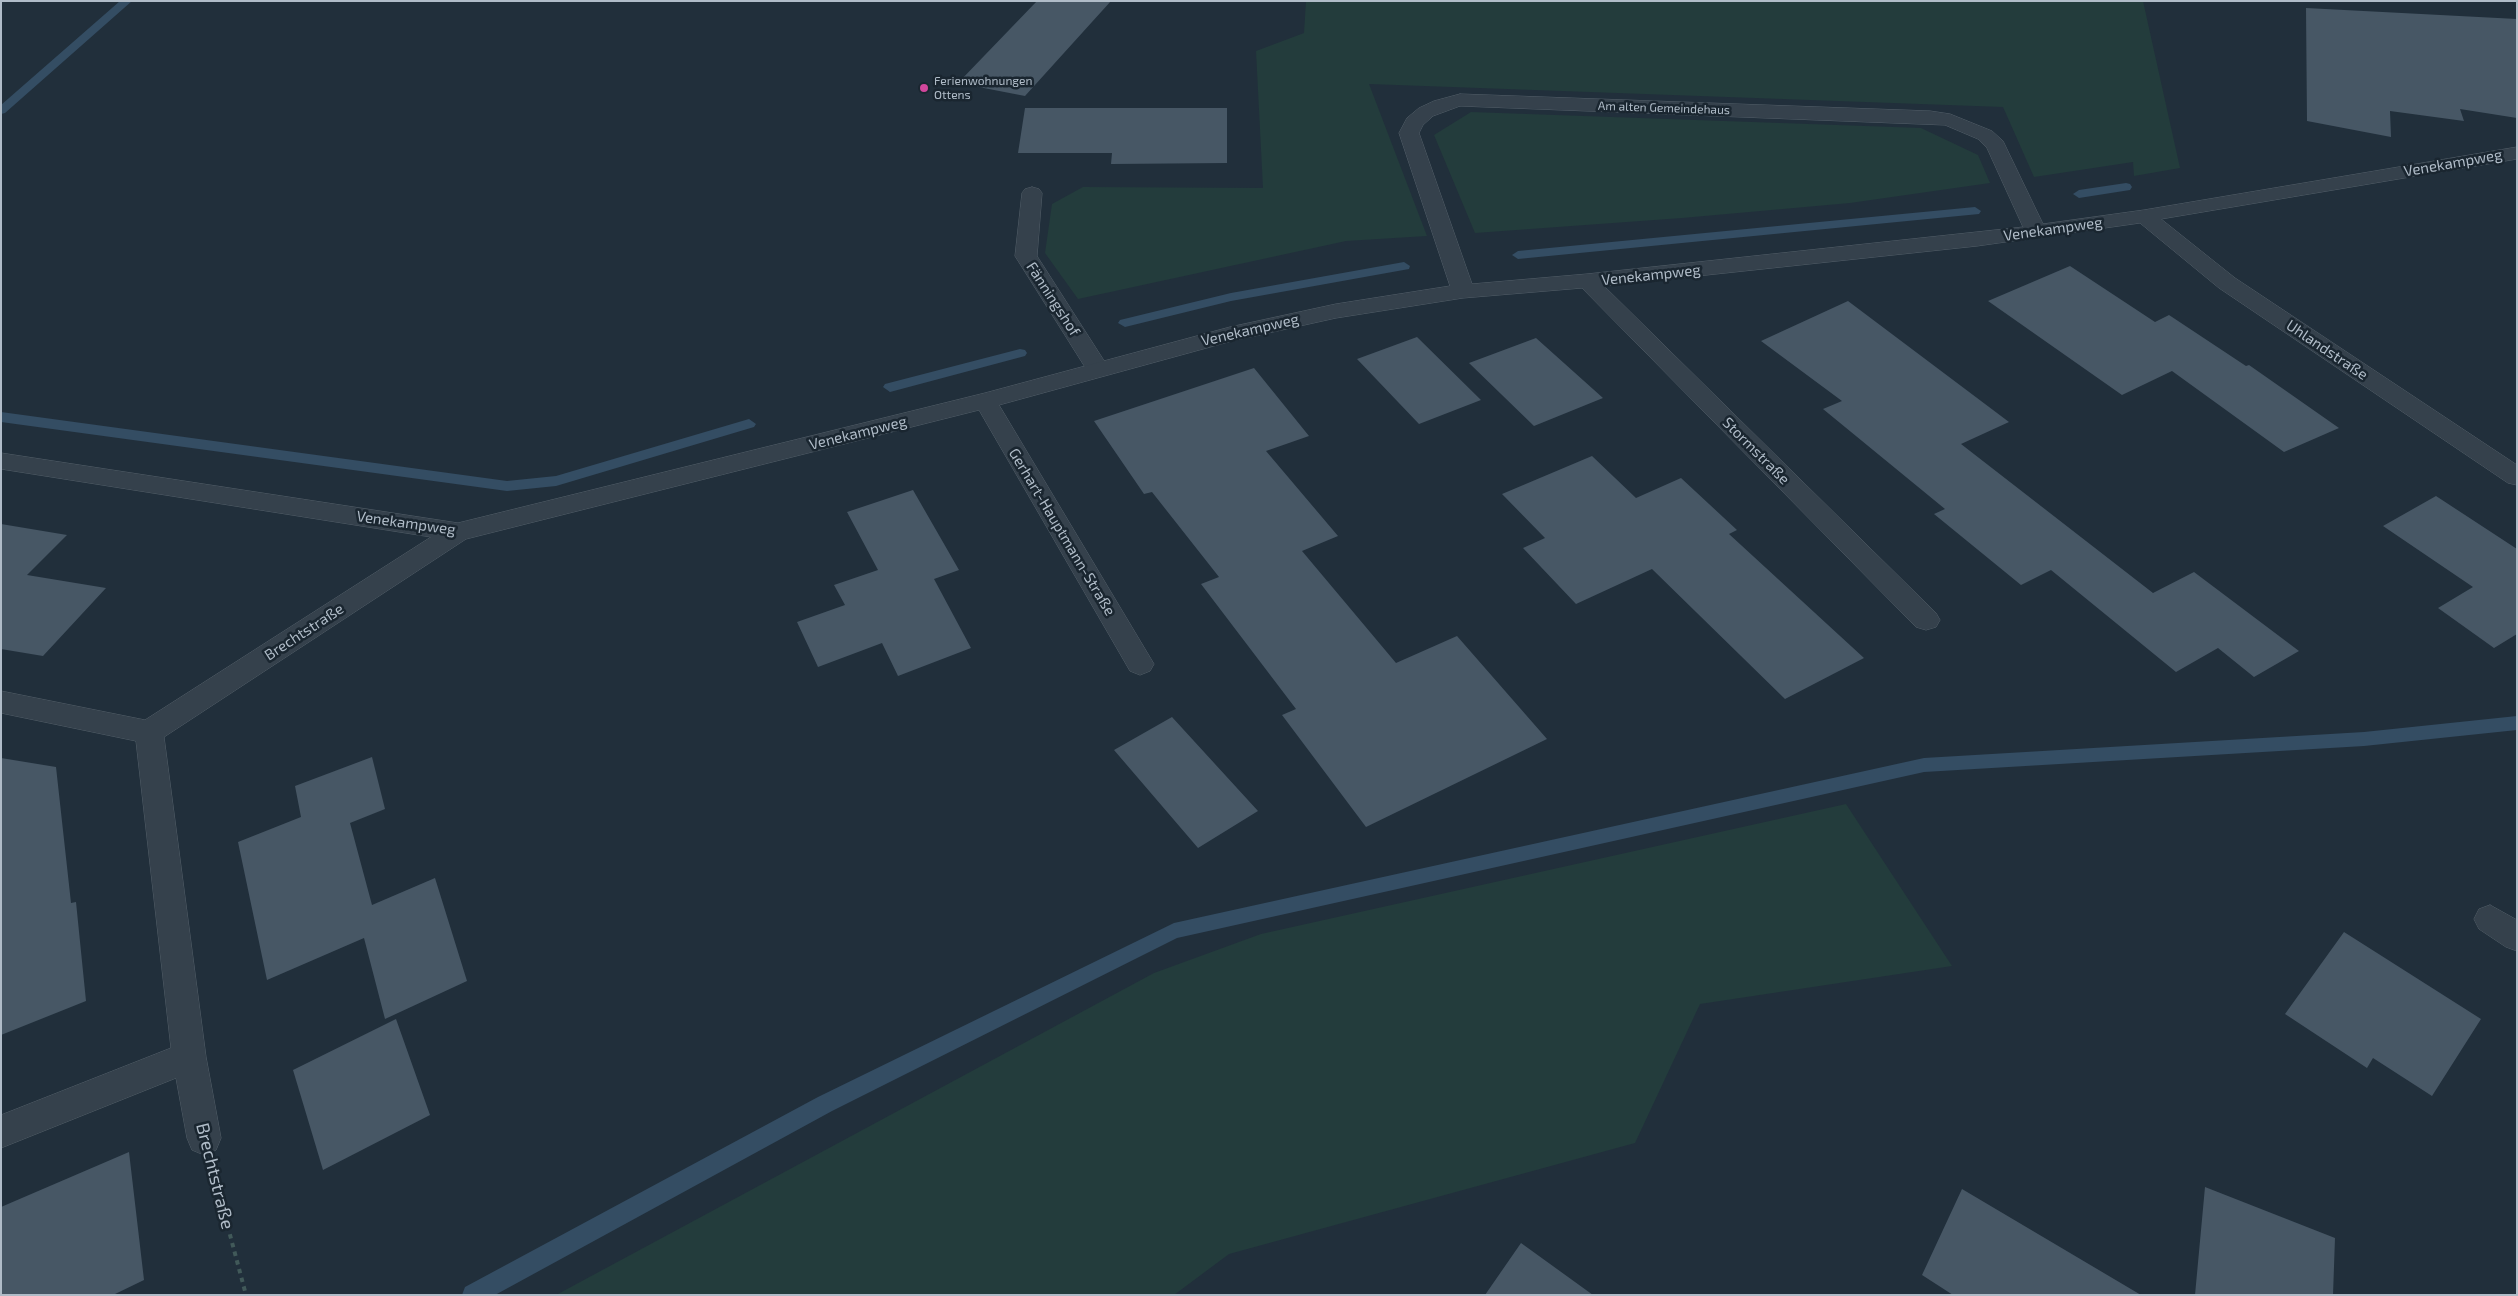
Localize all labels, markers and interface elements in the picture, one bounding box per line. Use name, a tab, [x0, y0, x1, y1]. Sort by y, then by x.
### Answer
place label: Ferienwohnungen Ottens	[934, 74, 1032, 102]
marker: Ferienwohnungen Ottens	[918, 82, 930, 94]
street label: Am alten Gemeindehaus	[1598, 98, 1730, 118]
street label: Venekampweg	[2402, 145, 2504, 181]
street label: Venekampweg	[2002, 213, 2104, 245]
street label: Fänningshof	[1022, 259, 1084, 339]
street label: Venekampweg	[1600, 261, 1702, 289]
street label: Venekampweg	[1199, 310, 1301, 350]
street label: Uhlandstraße	[2283, 316, 2371, 384]
street label: Venekampweg	[807, 412, 909, 454]
street label: Stormstraße	[1719, 414, 1793, 488]
street label: Gerhart-Hauptmann-Straße	[1005, 445, 1119, 619]
street label: Venekampweg	[355, 507, 457, 539]
street label: Brechtstraße	[261, 600, 347, 664]
street label: Brechtstraße	[191, 1121, 239, 1231]

